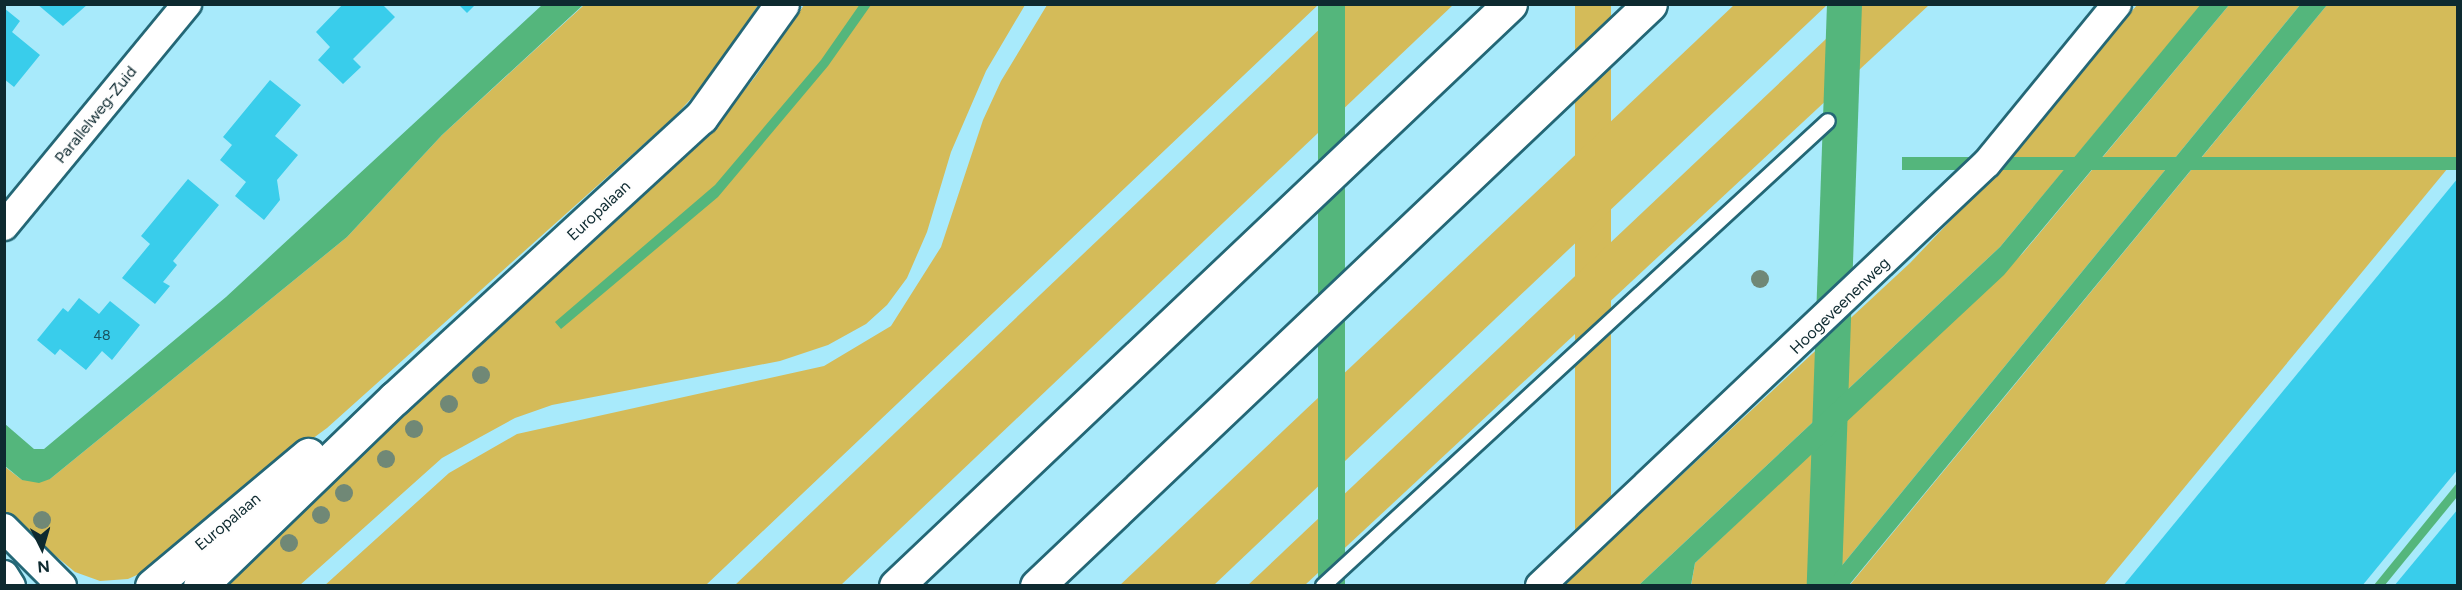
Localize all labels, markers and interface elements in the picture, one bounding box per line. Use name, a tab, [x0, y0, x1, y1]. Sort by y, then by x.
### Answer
street label: Parallelweg-Zuid	[51, 63, 141, 167]
street label: Europalaan	[563, 177, 635, 245]
street label: Hoogeveenenweg	[1786, 254, 1894, 358]
house number: 48	[93, 328, 111, 344]
street label: Europalaan	[191, 489, 265, 555]
north arrow	[12, 518, 72, 578]
text: N	[37, 556, 51, 576]

